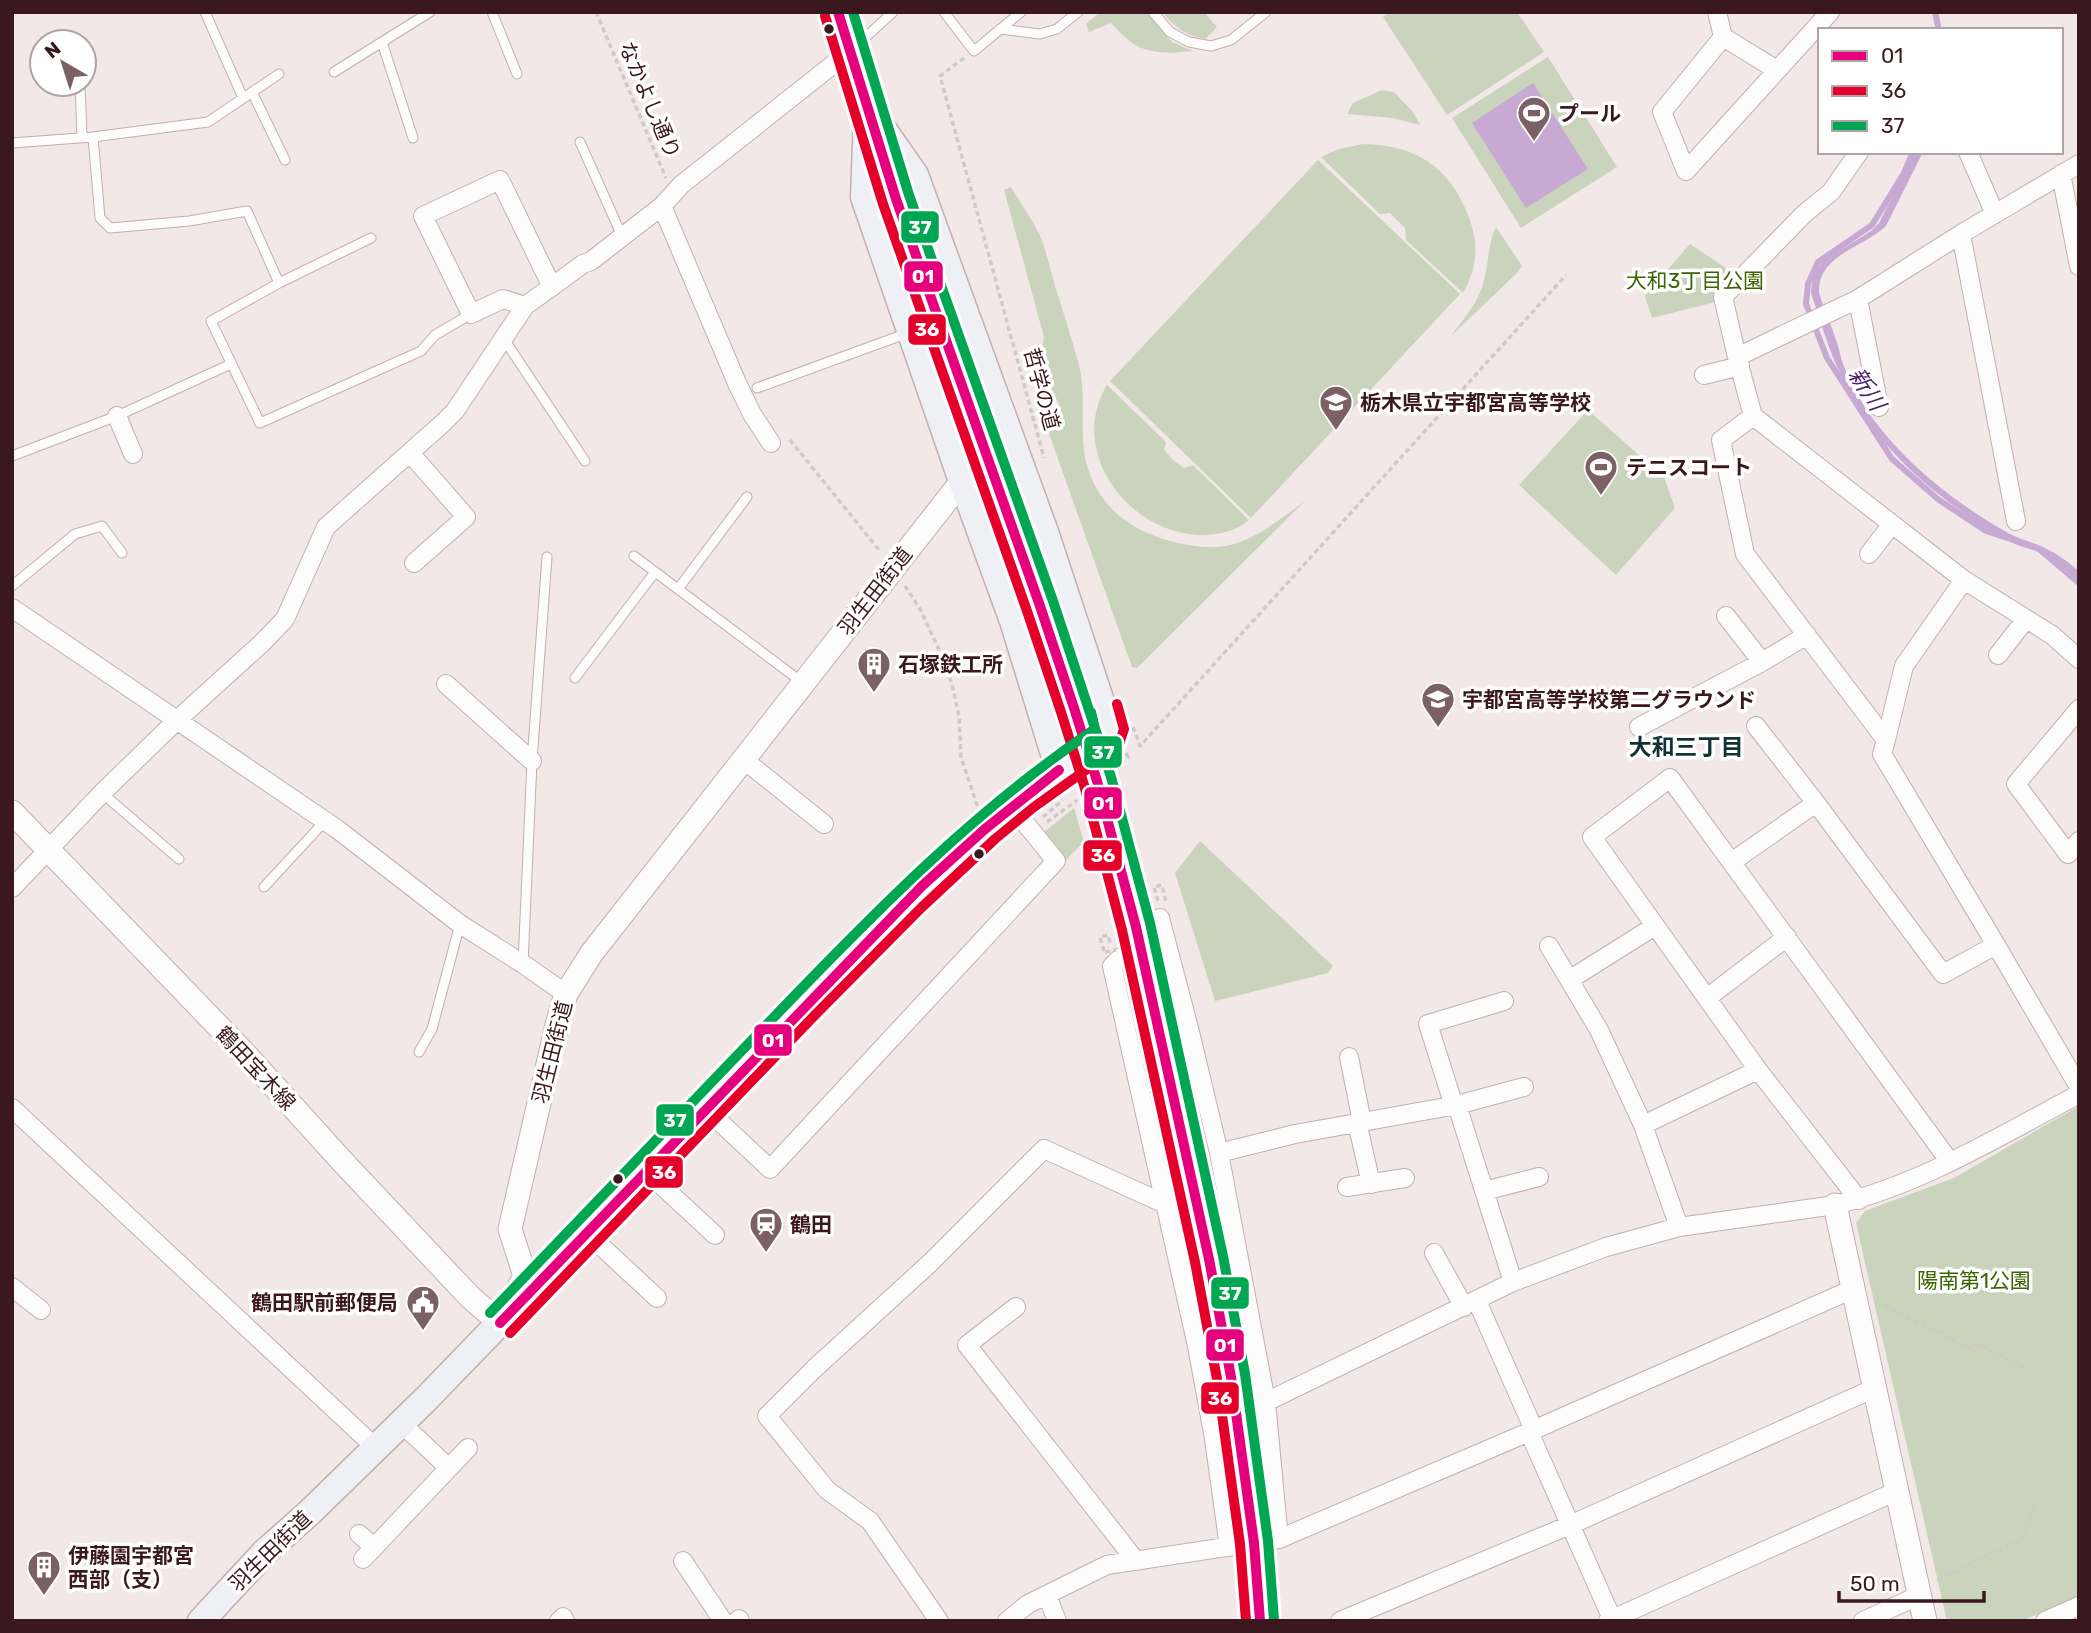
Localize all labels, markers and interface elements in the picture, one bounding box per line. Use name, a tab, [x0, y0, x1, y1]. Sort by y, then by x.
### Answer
unlabelled marker	[822, 22, 836, 36]
north arrow	[28, 28, 98, 98]
legend	[1818, 28, 2063, 154]
text: N	[40, 37, 65, 63]
street label: なかよし通り	[614, 38, 686, 162]
text: 01	[1881, 43, 1903, 68]
text: 36	[1881, 78, 1906, 103]
sports icon: プール	[1515, 94, 1553, 143]
place label: プール	[1558, 101, 1621, 126]
text: 37	[1881, 113, 1905, 138]
line badge: 37	[900, 210, 940, 244]
text: 37	[908, 216, 932, 239]
line badge: 01	[903, 260, 944, 293]
text: 01	[912, 265, 934, 288]
park label: 大和3丁目公園	[1626, 268, 1764, 293]
line badge: 36	[907, 313, 947, 346]
text: 36	[915, 318, 939, 341]
street label: 哲学の道	[1019, 345, 1065, 433]
water label: 新川	[1843, 362, 1893, 418]
school or university icon: 栃木県立宇都宮高等学校	[1317, 383, 1355, 432]
place label: 栃木県立宇都宮高等学校	[1360, 390, 1591, 415]
sports icon: テニスコート	[1582, 448, 1620, 497]
place label: テニスコート	[1626, 455, 1752, 480]
street label: 羽生田街道	[833, 542, 917, 640]
building icon: 石塚鉄工所	[855, 645, 893, 694]
place label: 石塚鉄工所	[898, 652, 1003, 677]
school or university icon: 宇都宮高等学校第二グラウンド	[1419, 680, 1457, 729]
place label: 宇都宮高等学校第二グラウンド	[1462, 687, 1756, 712]
district label: 大和三丁目	[1629, 733, 1744, 761]
line badge: 37	[1083, 735, 1123, 769]
text: 37	[1091, 741, 1115, 764]
line badge: 01	[1083, 786, 1123, 820]
text: 01	[1092, 792, 1114, 815]
line badge: 36	[1082, 839, 1123, 872]
text: 36	[1091, 844, 1115, 867]
unlabelled marker	[972, 847, 986, 861]
street label: 羽生田街道	[527, 998, 577, 1106]
street label: 鶴田宝木線	[211, 1021, 301, 1115]
line badge: 01	[753, 1023, 793, 1057]
text: 01	[762, 1029, 784, 1052]
line badge: 37	[655, 1103, 695, 1137]
text: 37	[663, 1109, 687, 1132]
line badge: 36	[644, 1155, 684, 1189]
text: 36	[652, 1161, 676, 1184]
unlabelled marker	[611, 1172, 625, 1186]
station icon: 鶴田	[747, 1205, 785, 1254]
place label: 鶴田	[790, 1212, 832, 1237]
park label: 陽南第1公園	[1917, 1268, 2031, 1293]
line badge: 37	[1210, 1276, 1250, 1310]
text: 37	[1218, 1282, 1242, 1305]
public building icon: 鶴田駅前郵便局	[404, 1283, 442, 1332]
place label: 鶴田駅前郵便局	[251, 1290, 398, 1315]
line badge: 01	[1205, 1328, 1245, 1362]
text: 01	[1214, 1334, 1236, 1357]
line badge: 36	[1200, 1381, 1240, 1415]
text: 36	[1208, 1387, 1232, 1410]
street label: 羽生田街道	[224, 1506, 316, 1596]
place label: 伊藤園宇都宮 西部（支）	[68, 1543, 194, 1592]
building icon: 伊藤園宇都宮 西部（支）	[25, 1548, 63, 1597]
scale bar	[1839, 1560, 1984, 1604]
text: 50 m	[1850, 1571, 1900, 1596]

